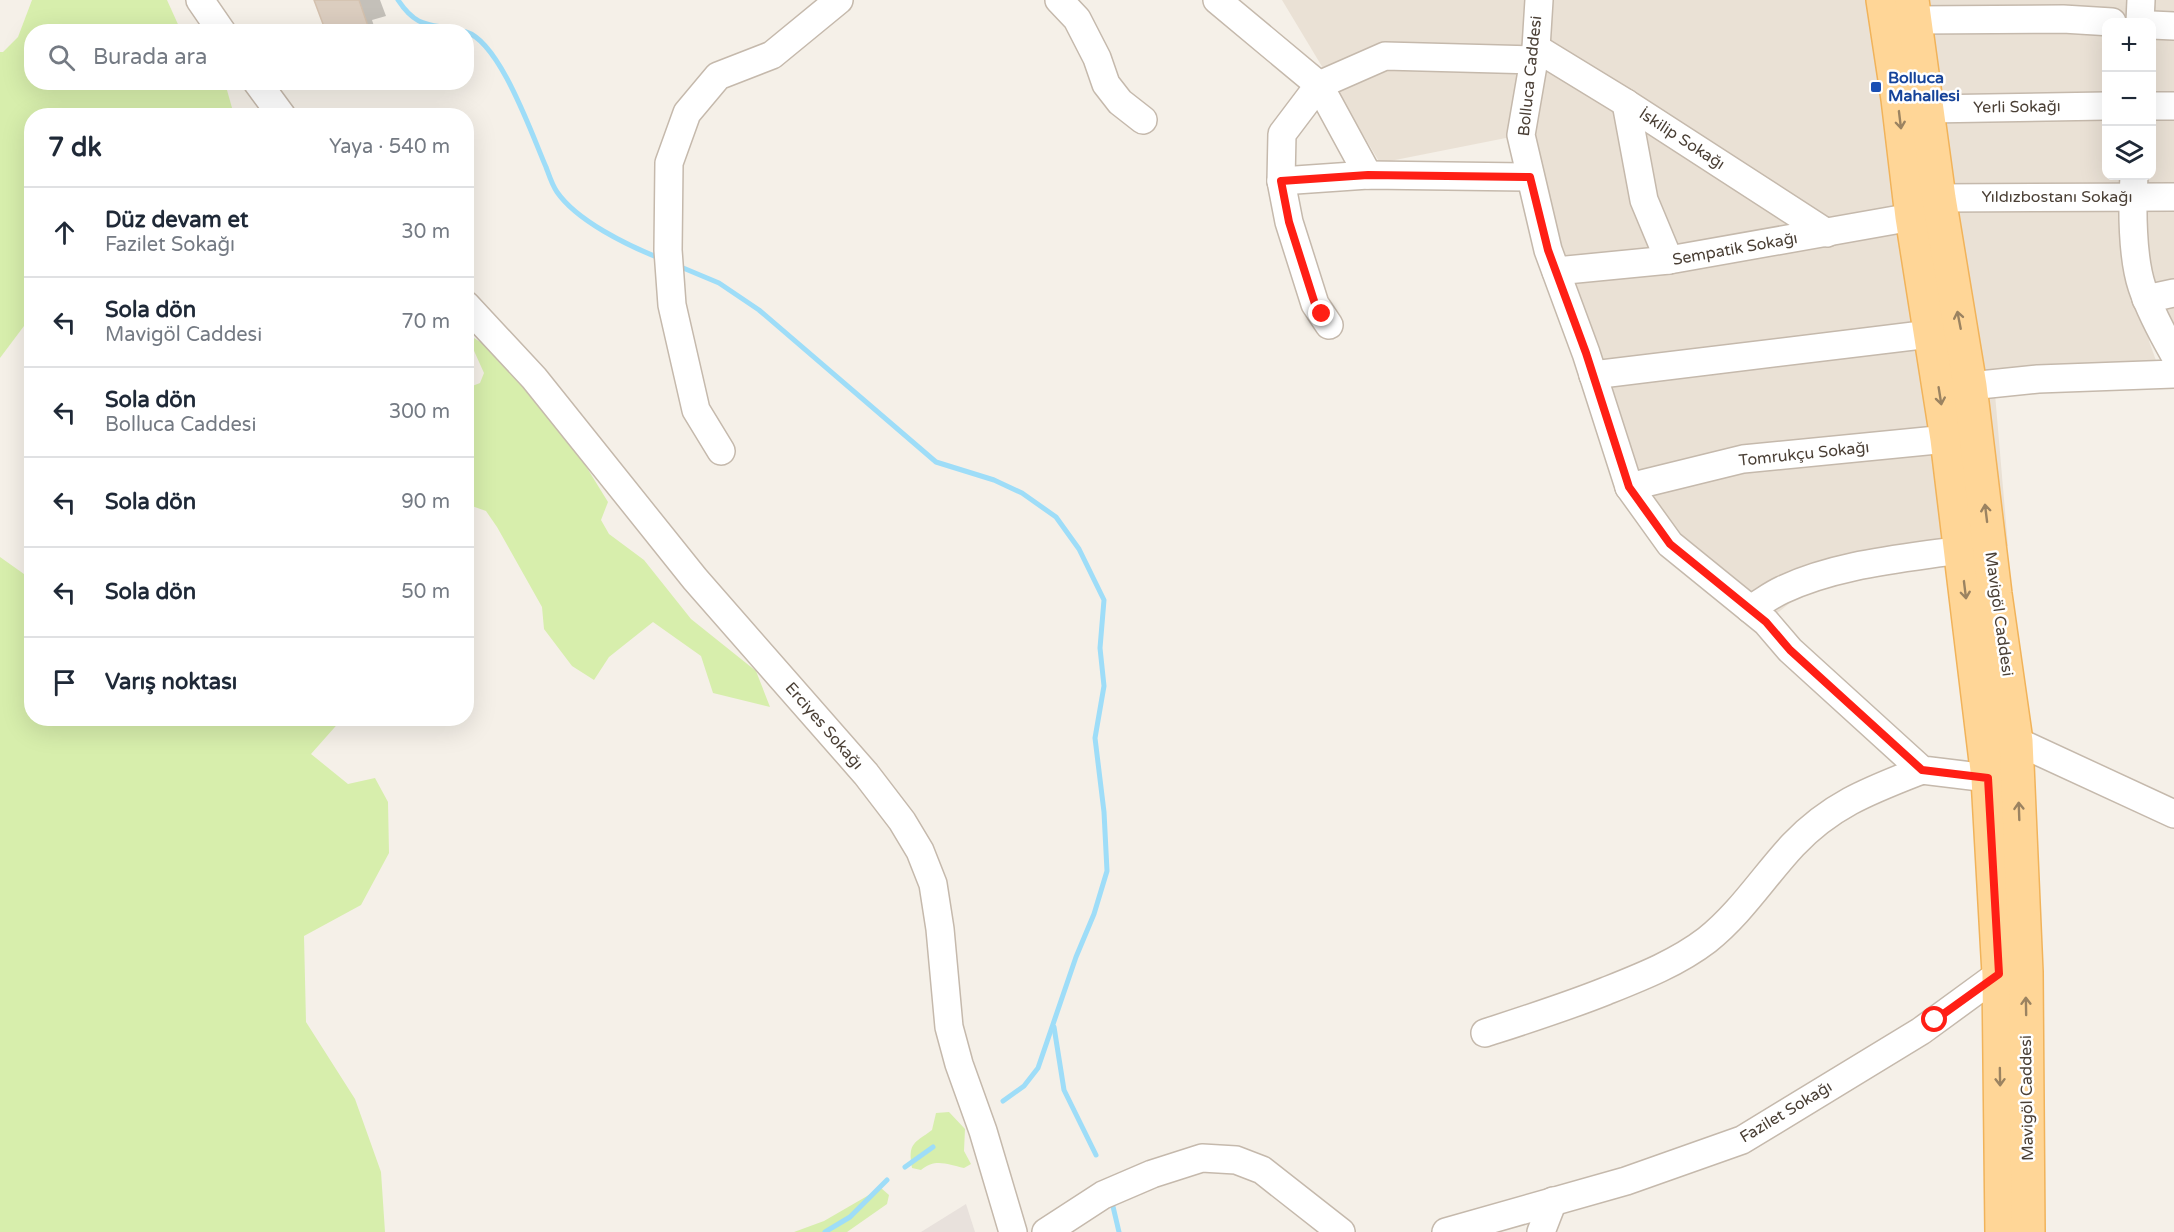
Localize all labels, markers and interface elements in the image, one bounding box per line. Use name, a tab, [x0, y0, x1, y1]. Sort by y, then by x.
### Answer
street label: Bolluca Caddesi	[1514, 15, 1546, 137]
map controls	[2102, 18, 2156, 180]
button: +	[2102, 18, 2156, 72]
search box	[24, 24, 474, 90]
icon: search	[45, 41, 78, 74]
text: Burada ara	[93, 44, 207, 70]
place label: Bolluca Mahallesi	[1888, 68, 1960, 106]
button: −	[2102, 72, 2156, 126]
marker: Bolluca Mahallesi	[1869, 80, 1883, 94]
street label: Yerli Sokağı	[1973, 96, 2061, 118]
street label: İskilip Sokağı	[1635, 104, 1729, 174]
one-way arrow	[1895, 110, 1906, 130]
button: layers	[2102, 126, 2156, 180]
text: 7 dk	[48, 132, 102, 163]
text: Yaya · 540 m	[329, 135, 450, 159]
street label: Yıldızbostanı Sokağı	[1982, 187, 2132, 207]
text: Düz devam et	[105, 207, 248, 233]
icon: ahead	[48, 216, 81, 249]
text: 30 m	[401, 220, 450, 244]
street label: Sempatik Sokağı	[1671, 228, 1799, 270]
text: Fazilet Sokağı	[105, 233, 235, 257]
text: Sola dön	[105, 297, 196, 323]
route end	[1308, 300, 1334, 326]
icon: left	[48, 306, 81, 339]
text: 70 m	[401, 310, 450, 334]
one-way arrow	[1953, 310, 1964, 330]
text: Mavigöl Caddesi	[105, 323, 262, 347]
one-way arrow	[1935, 386, 1946, 406]
text: Sola dön	[105, 387, 196, 413]
icon: left	[48, 396, 81, 429]
text: 300 m	[389, 400, 450, 424]
text: Bolluca Caddesi	[105, 413, 256, 437]
street label: Tomrukçu Sokağı	[1738, 437, 1870, 471]
icon: left	[48, 486, 81, 519]
text: Sola dön	[105, 489, 196, 515]
text: 90 m	[401, 490, 450, 514]
one-way arrow	[1980, 503, 1991, 523]
street label: Mavigöl Caddesi	[1980, 550, 2018, 678]
icon: left	[48, 576, 81, 609]
text: Sola dön	[105, 579, 196, 605]
one-way arrow	[1960, 579, 1971, 599]
text: 50 m	[401, 580, 450, 604]
icon: arrive	[48, 666, 81, 699]
text: Varış noktası	[105, 669, 237, 695]
street label: Erciyes Sokağı	[781, 678, 867, 774]
one-way arrow	[2014, 801, 2025, 821]
one-way arrow	[2020, 996, 2032, 1016]
route start	[1921, 1006, 1947, 1032]
street label: Mavigöl Caddesi	[2016, 1035, 2038, 1161]
one-way arrow	[1995, 1066, 2006, 1086]
street label: Fazilet Sokağı	[1736, 1077, 1836, 1147]

